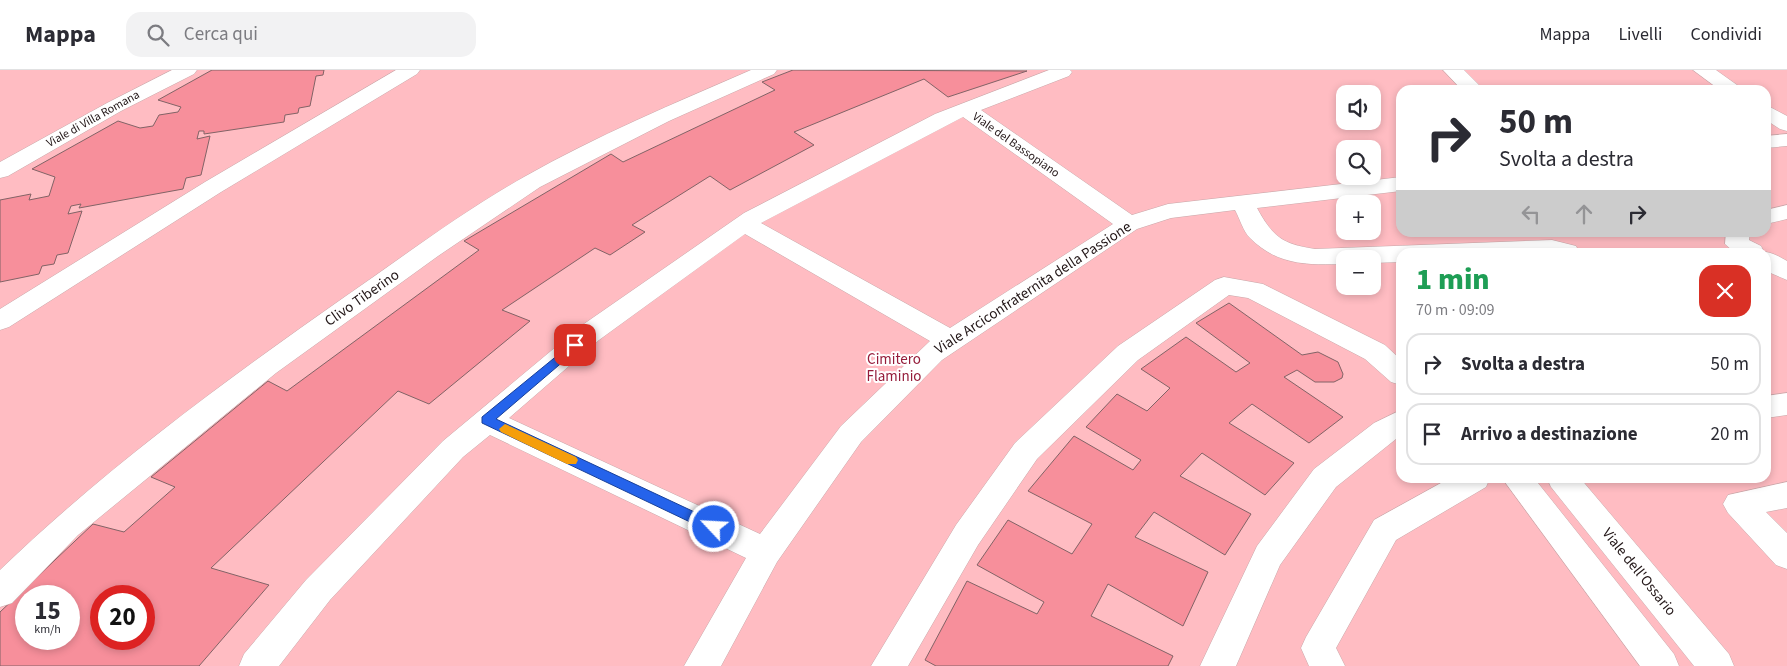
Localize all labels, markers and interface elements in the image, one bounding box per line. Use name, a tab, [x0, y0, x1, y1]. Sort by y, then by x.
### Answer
search box	[126, 12, 476, 57]
text: Mappa	[25, 17, 96, 52]
icon: search	[144, 21, 172, 49]
text: Cerca qui	[184, 21, 258, 48]
text: Mappa	[1539, 22, 1590, 47]
text: Livelli	[1618, 22, 1662, 47]
text: Condividi	[1690, 22, 1762, 47]
map controls	[1336, 85, 1381, 295]
button: sound	[1336, 85, 1381, 130]
street label: Viale di Villa Romana	[43, 86, 143, 152]
text: 50 m	[1499, 97, 1573, 147]
icon: right	[1416, 105, 1481, 170]
street label: Viale del Bassopiano	[969, 108, 1063, 182]
button: search	[1336, 140, 1381, 185]
text: Svolta a destra	[1499, 143, 1634, 175]
button: +	[1336, 195, 1381, 240]
icon: left	[1517, 200, 1545, 228]
icon: ahead	[1570, 200, 1598, 228]
icon: right	[1623, 200, 1651, 228]
street label: Viale Arciconfraternita della Passione	[931, 216, 1135, 360]
button: −	[1336, 250, 1381, 295]
text: 1 min	[1416, 258, 1490, 301]
street label: Clivo Tiberino	[320, 264, 404, 332]
button: close	[1699, 265, 1751, 317]
text: 70 m · 09:09	[1416, 299, 1495, 321]
pin	[554, 324, 596, 366]
icon: arrive	[561, 331, 589, 359]
park label: Cimitero Flaminio	[867, 349, 921, 387]
icon: right	[1418, 350, 1446, 378]
text: Svolta a destra	[1461, 351, 1585, 378]
text: 50 m	[1711, 351, 1749, 378]
icon: arrive	[1418, 420, 1446, 448]
text: Arrivo a destinazione	[1461, 421, 1638, 448]
text: 20 m	[1711, 421, 1749, 448]
position arrow	[687, 500, 739, 552]
street label: Viale dell'Ossario	[1597, 524, 1681, 620]
speed limit sign: 20	[90, 585, 155, 650]
text: 15	[34, 593, 61, 629]
text: km/h	[34, 621, 61, 638]

